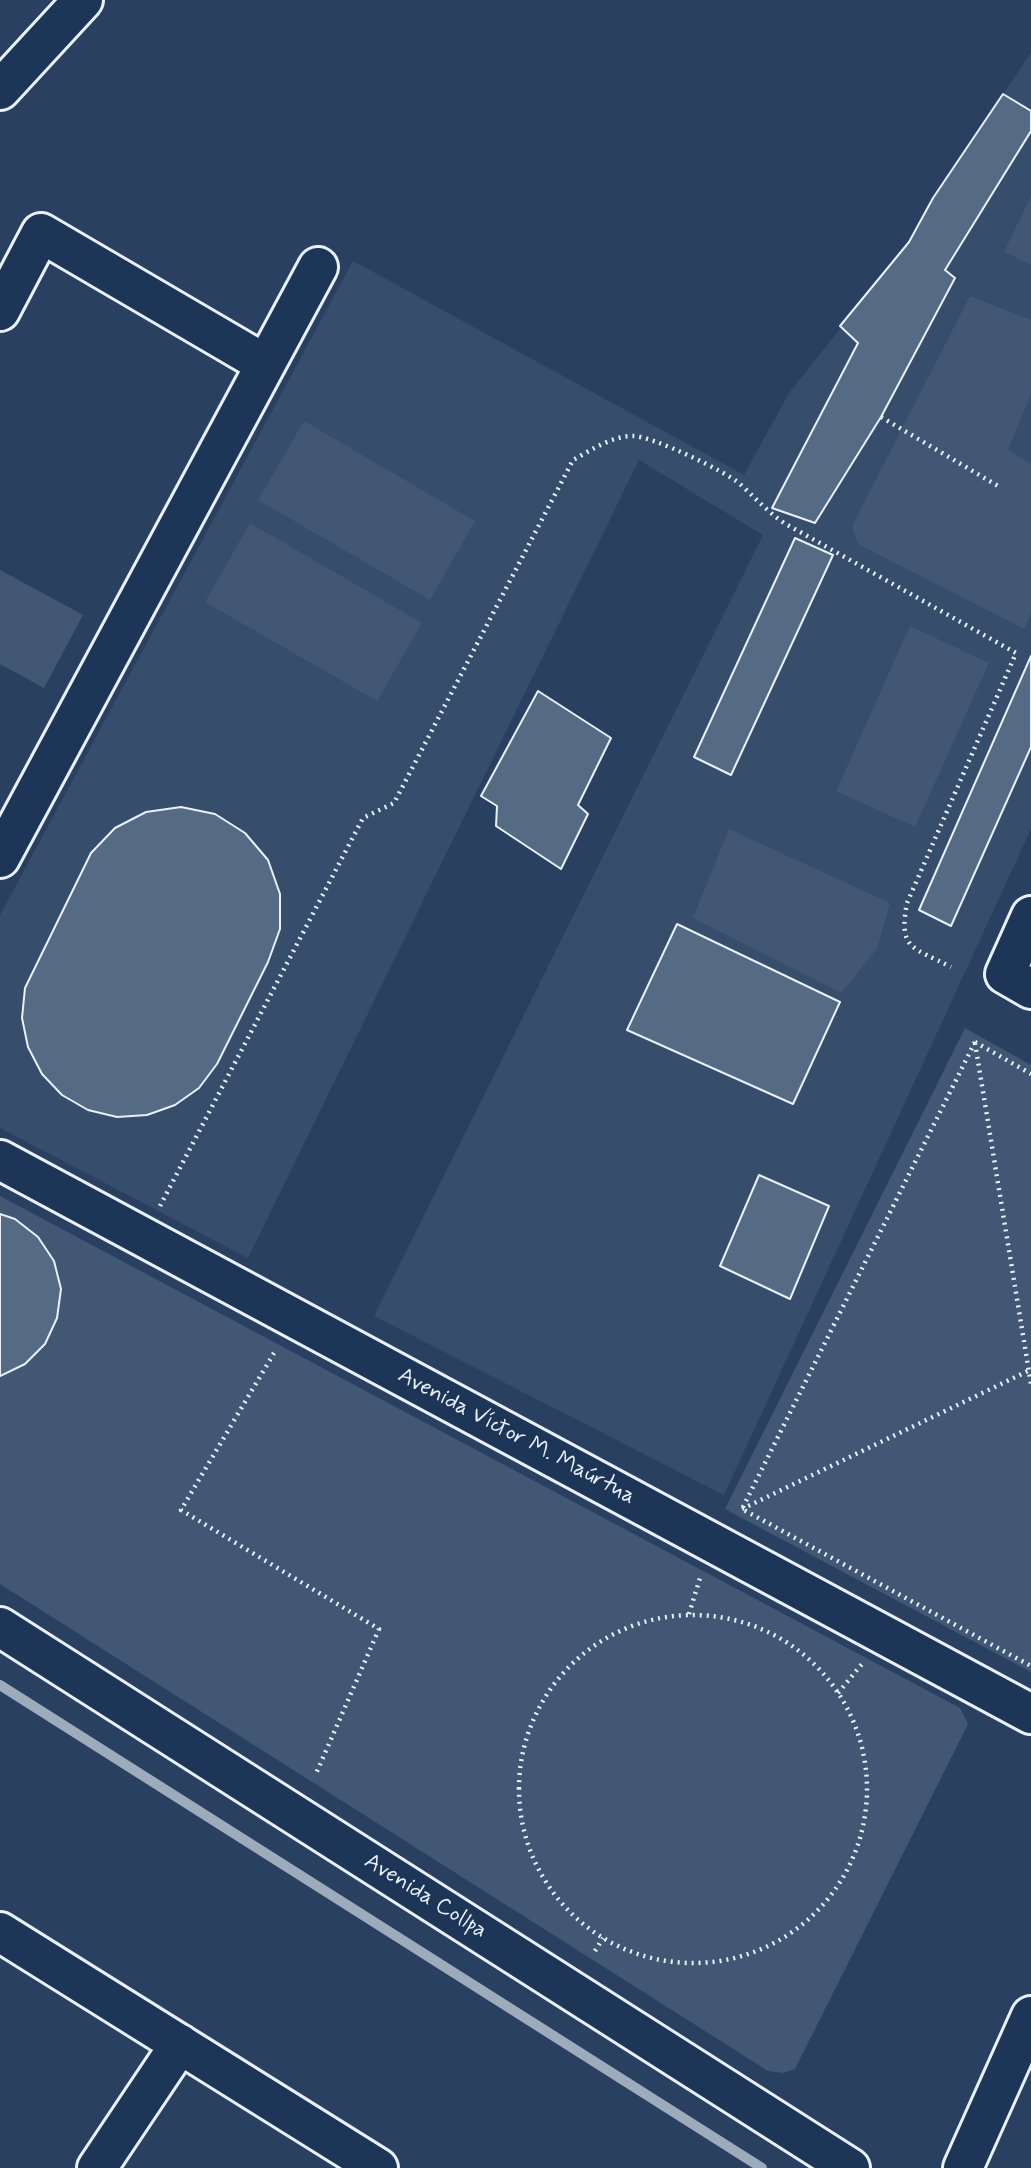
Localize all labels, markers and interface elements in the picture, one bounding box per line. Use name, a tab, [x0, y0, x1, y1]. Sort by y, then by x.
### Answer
street label: Avenida Víctor M. Maúrtua	[392, 1363, 640, 1511]
street label: Avenida Collpa	[359, 1848, 491, 1946]

